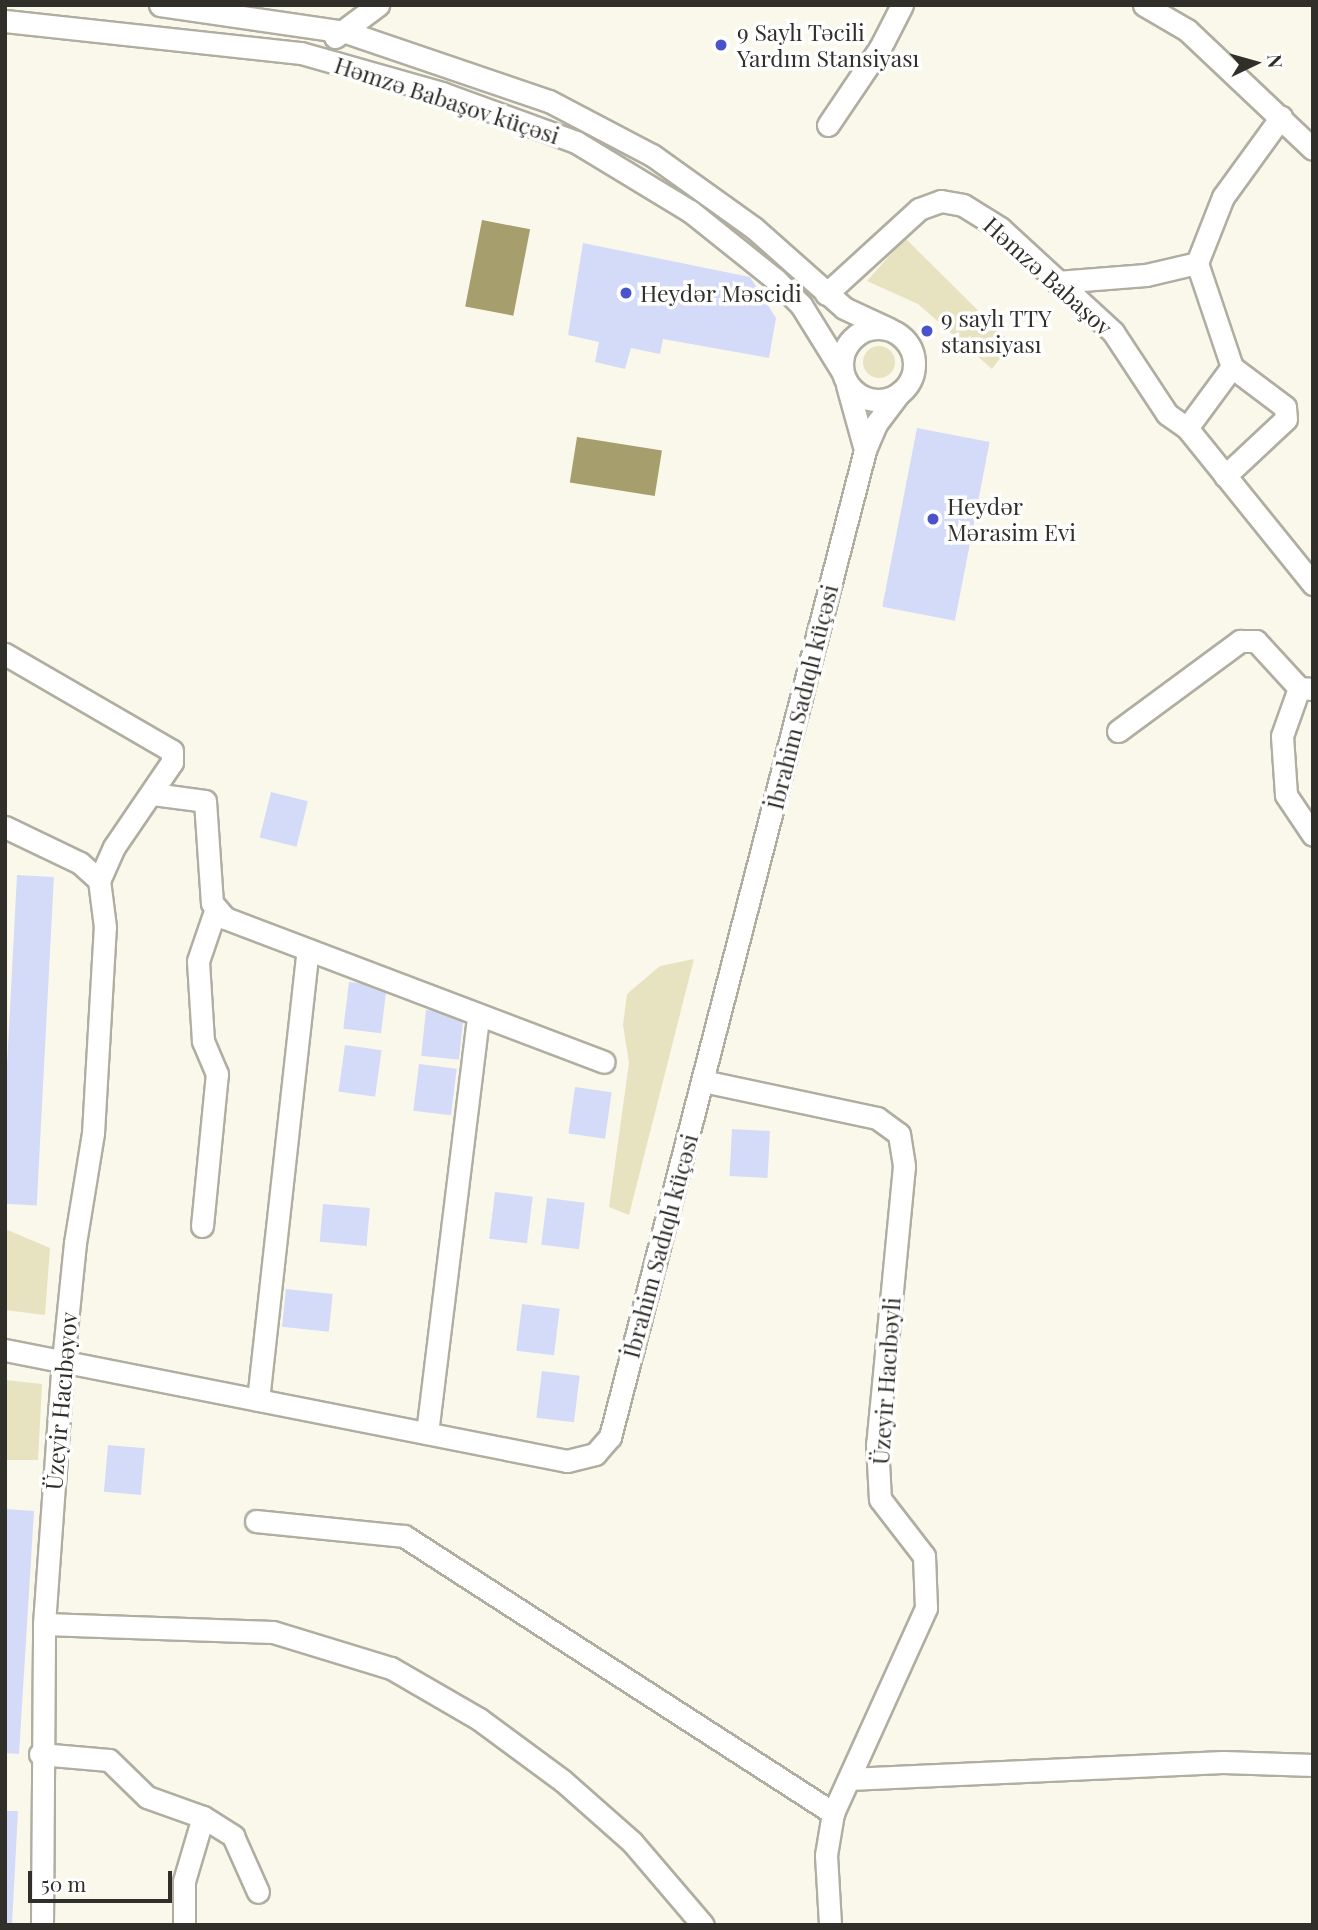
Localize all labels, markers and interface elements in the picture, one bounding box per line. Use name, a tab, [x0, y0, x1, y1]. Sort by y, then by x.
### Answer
place label: 9 Saylı Təcili Yardım Stansiyası	[737, 18, 919, 72]
north arrow	[1220, 28, 1290, 98]
marker: 9 Saylı Təcili Yardım Stansiyası	[711, 35, 731, 55]
street label: Həmzə Babaşov küçəsi	[331, 50, 563, 150]
text: N	[1262, 53, 1289, 69]
street label: Həmzə Babaşov	[978, 211, 1118, 341]
place label: Heydər Məscidi	[640, 279, 802, 307]
marker: Heydər Məscidi	[618, 285, 634, 301]
place label: 9 saylı TTY stansiyası	[941, 304, 1052, 358]
marker: 9 saylı TTY stansiyası	[919, 323, 935, 339]
place label: Heydər Mərasim Evi	[947, 492, 1076, 546]
marker: Heydər Mərasim Evi	[925, 511, 941, 527]
street label: İbrahim Sadıqlı küçəsi	[761, 581, 843, 813]
street label: İbrahim Sadıqlı küçəsi	[617, 1131, 703, 1361]
street label: Üzeyir Hacıbəyli	[866, 1296, 906, 1466]
street label: Üzeyir Hacıbəyov	[39, 1311, 83, 1491]
scale bar	[32, 1856, 175, 1900]
text: 50 m	[41, 1869, 86, 1897]

